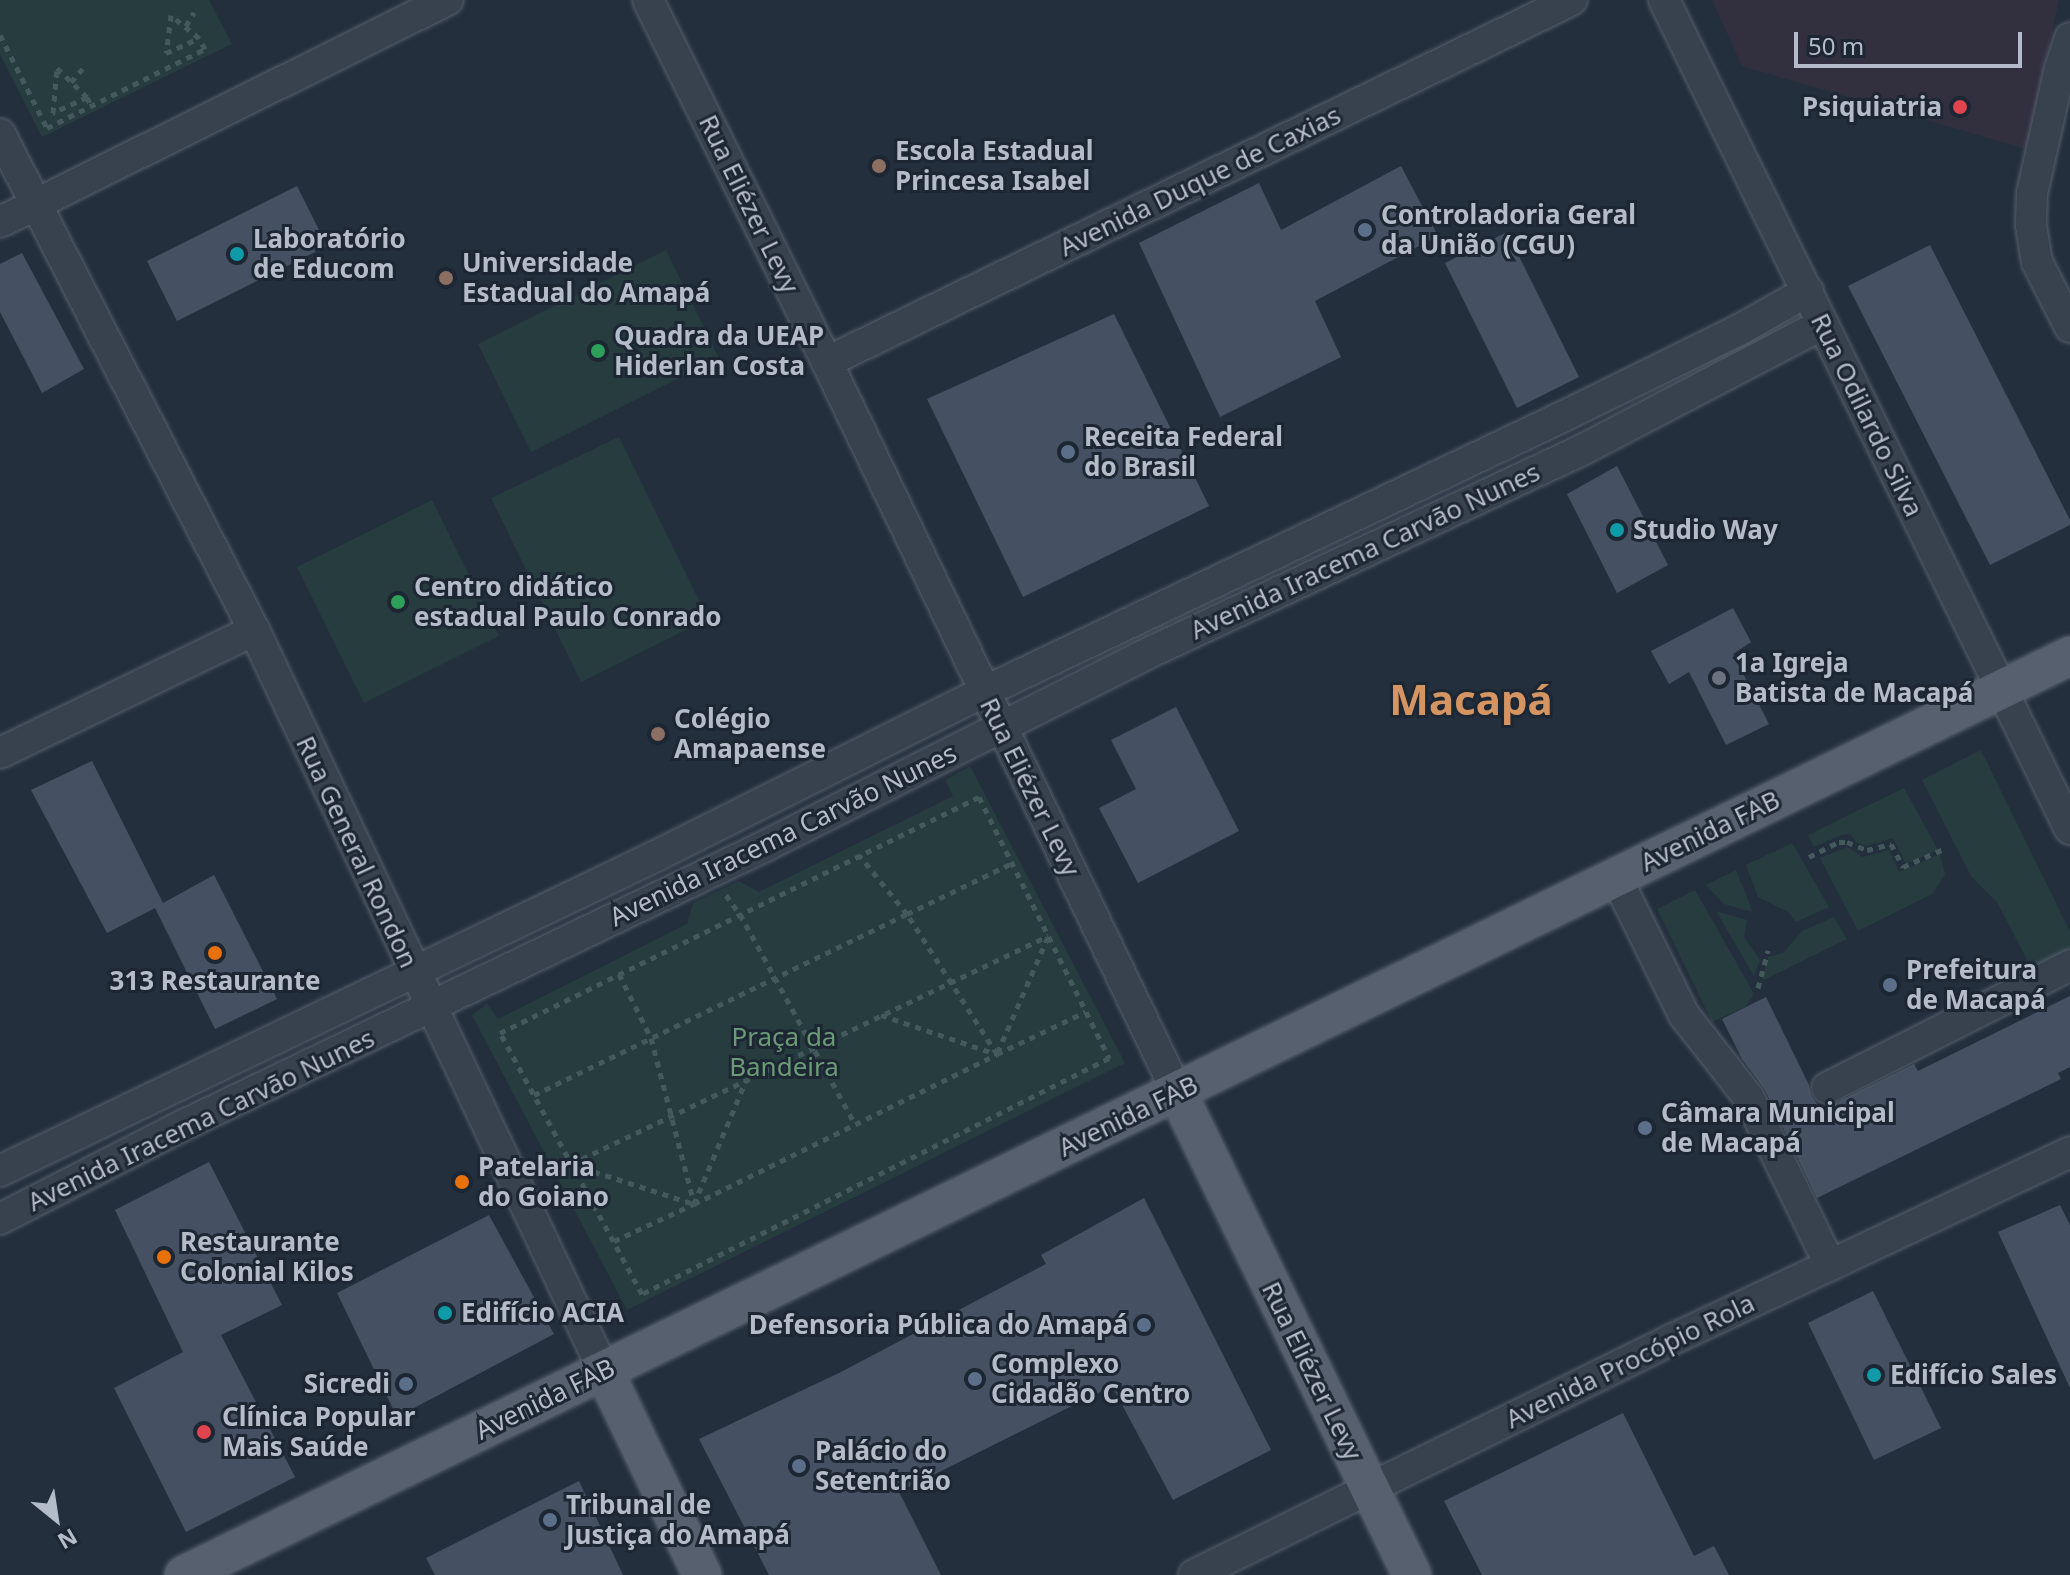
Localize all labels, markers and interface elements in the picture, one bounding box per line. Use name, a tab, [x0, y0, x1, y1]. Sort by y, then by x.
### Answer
scale bar	[1798, 16, 2026, 66]
text: 50 m	[1808, 29, 1864, 62]
place label: Psiquiatria	[1802, 91, 1942, 123]
marker: Psiquiatria	[1949, 96, 1971, 118]
street label: Avenida Duque de Caxias	[1054, 99, 1346, 263]
street label: Rua Eliézer Levy	[692, 110, 806, 298]
place label: Escola Estadual Princesa Isabel	[895, 135, 1093, 196]
marker: Escola Estadual Princesa Isabel	[870, 157, 888, 175]
place label: Controladoria Geral da União (CGU)	[1381, 199, 1636, 260]
marker: Controladoria Geral da União (CGU)	[1356, 221, 1374, 239]
place label: Laboratório de Educom	[253, 223, 406, 284]
marker: Laboratório de Educom	[228, 245, 246, 263]
place label: Universidade Estadual do Amapá	[462, 247, 710, 308]
marker: Universidade Estadual do Amapá	[437, 269, 455, 287]
street label: Rua Odilardo Silva	[1804, 308, 1930, 522]
place label: Quadra da UEAP Hiderlan Costa	[614, 320, 824, 382]
marker: Quadra da UEAP Hiderlan Costa	[589, 342, 607, 360]
place label: Receita Federal do Brasil	[1084, 421, 1283, 482]
marker: Receita Federal do Brasil	[1059, 443, 1077, 461]
street label: Avenida Iracema Carvão Nunes	[1185, 456, 1545, 646]
place label: Studio Way	[1633, 514, 1778, 546]
marker: Studio Way	[1608, 521, 1626, 539]
place label: Centro didático estadual Paulo Conrado	[414, 571, 721, 632]
marker: Centro didático estadual Paulo Conrado	[389, 593, 407, 611]
place label: 1a Igreja Batista de Macapá	[1735, 647, 1973, 708]
marker: 1a Igreja Batista de Macapá	[1710, 669, 1728, 687]
district label: Macapá	[1389, 674, 1553, 724]
street label: Rua Eliézer Levy	[973, 693, 1087, 881]
place label: Colégio Amapaense	[674, 703, 826, 764]
marker: Colégio Amapaense	[649, 725, 667, 743]
street label: Rua General Rondon	[290, 731, 424, 973]
street label: Avenida Iracema Carvão Nunes	[604, 737, 962, 933]
street label: Avenida FAB	[1635, 784, 1785, 878]
marker: 313 Restaurante	[206, 944, 224, 962]
place label: Prefeitura de Macapá	[1906, 954, 2046, 1016]
place label: 313 Restaurante	[109, 965, 321, 997]
marker: Prefeitura de Macapá	[1881, 976, 1899, 994]
park label: Praça da Bandeira	[729, 1021, 839, 1082]
street label: Avenida Iracema Carvão Nunes	[22, 1022, 380, 1218]
street label: Avenida FAB	[1053, 1069, 1203, 1163]
place label: Câmara Municipal de Macapá	[1661, 1097, 1895, 1158]
marker: Câmara Municipal de Macapá	[1636, 1119, 1654, 1137]
place label: Patelaria do Goiano	[478, 1151, 609, 1212]
marker: Patelaria do Goiano	[453, 1173, 471, 1191]
place label: Restaurante Colonial Kilos	[180, 1226, 354, 1288]
marker: Restaurante Colonial Kilos	[155, 1248, 173, 1266]
street label: Rua Eliézer Levy	[1255, 1277, 1369, 1465]
street label: Avenida Procópio Rola	[1501, 1287, 1759, 1435]
place label: Edifício ACIA	[461, 1297, 624, 1329]
marker: Edifício ACIA	[436, 1304, 454, 1322]
place label: Defensoria Pública do Amapá	[749, 1309, 1128, 1341]
marker: Defensoria Pública do Amapá	[1135, 1316, 1153, 1334]
place label: Complexo Cidadão Centro	[991, 1348, 1190, 1410]
street label: Avenida FAB	[470, 1352, 620, 1446]
place label: Edifício Sales	[1890, 1359, 2057, 1391]
marker: Edifício Sales	[1865, 1366, 1883, 1384]
place label: Sicredi	[304, 1368, 390, 1400]
marker: Complexo Cidadão Centro	[966, 1370, 984, 1388]
marker: Sicredi	[397, 1375, 415, 1393]
place label: Clínica Popular Mais Saúde	[222, 1401, 415, 1462]
marker: Clínica Popular Mais Saúde	[193, 1421, 215, 1443]
place label: Palácio do Setentrião	[815, 1435, 951, 1496]
marker: Palácio do Setentrião	[790, 1457, 808, 1475]
north arrow	[16, 1479, 96, 1559]
place label: Tribunal de Justiça do Amapá	[566, 1489, 790, 1550]
marker: Tribunal de Justiça do Amapá	[541, 1511, 559, 1529]
text: N	[53, 1522, 83, 1557]

